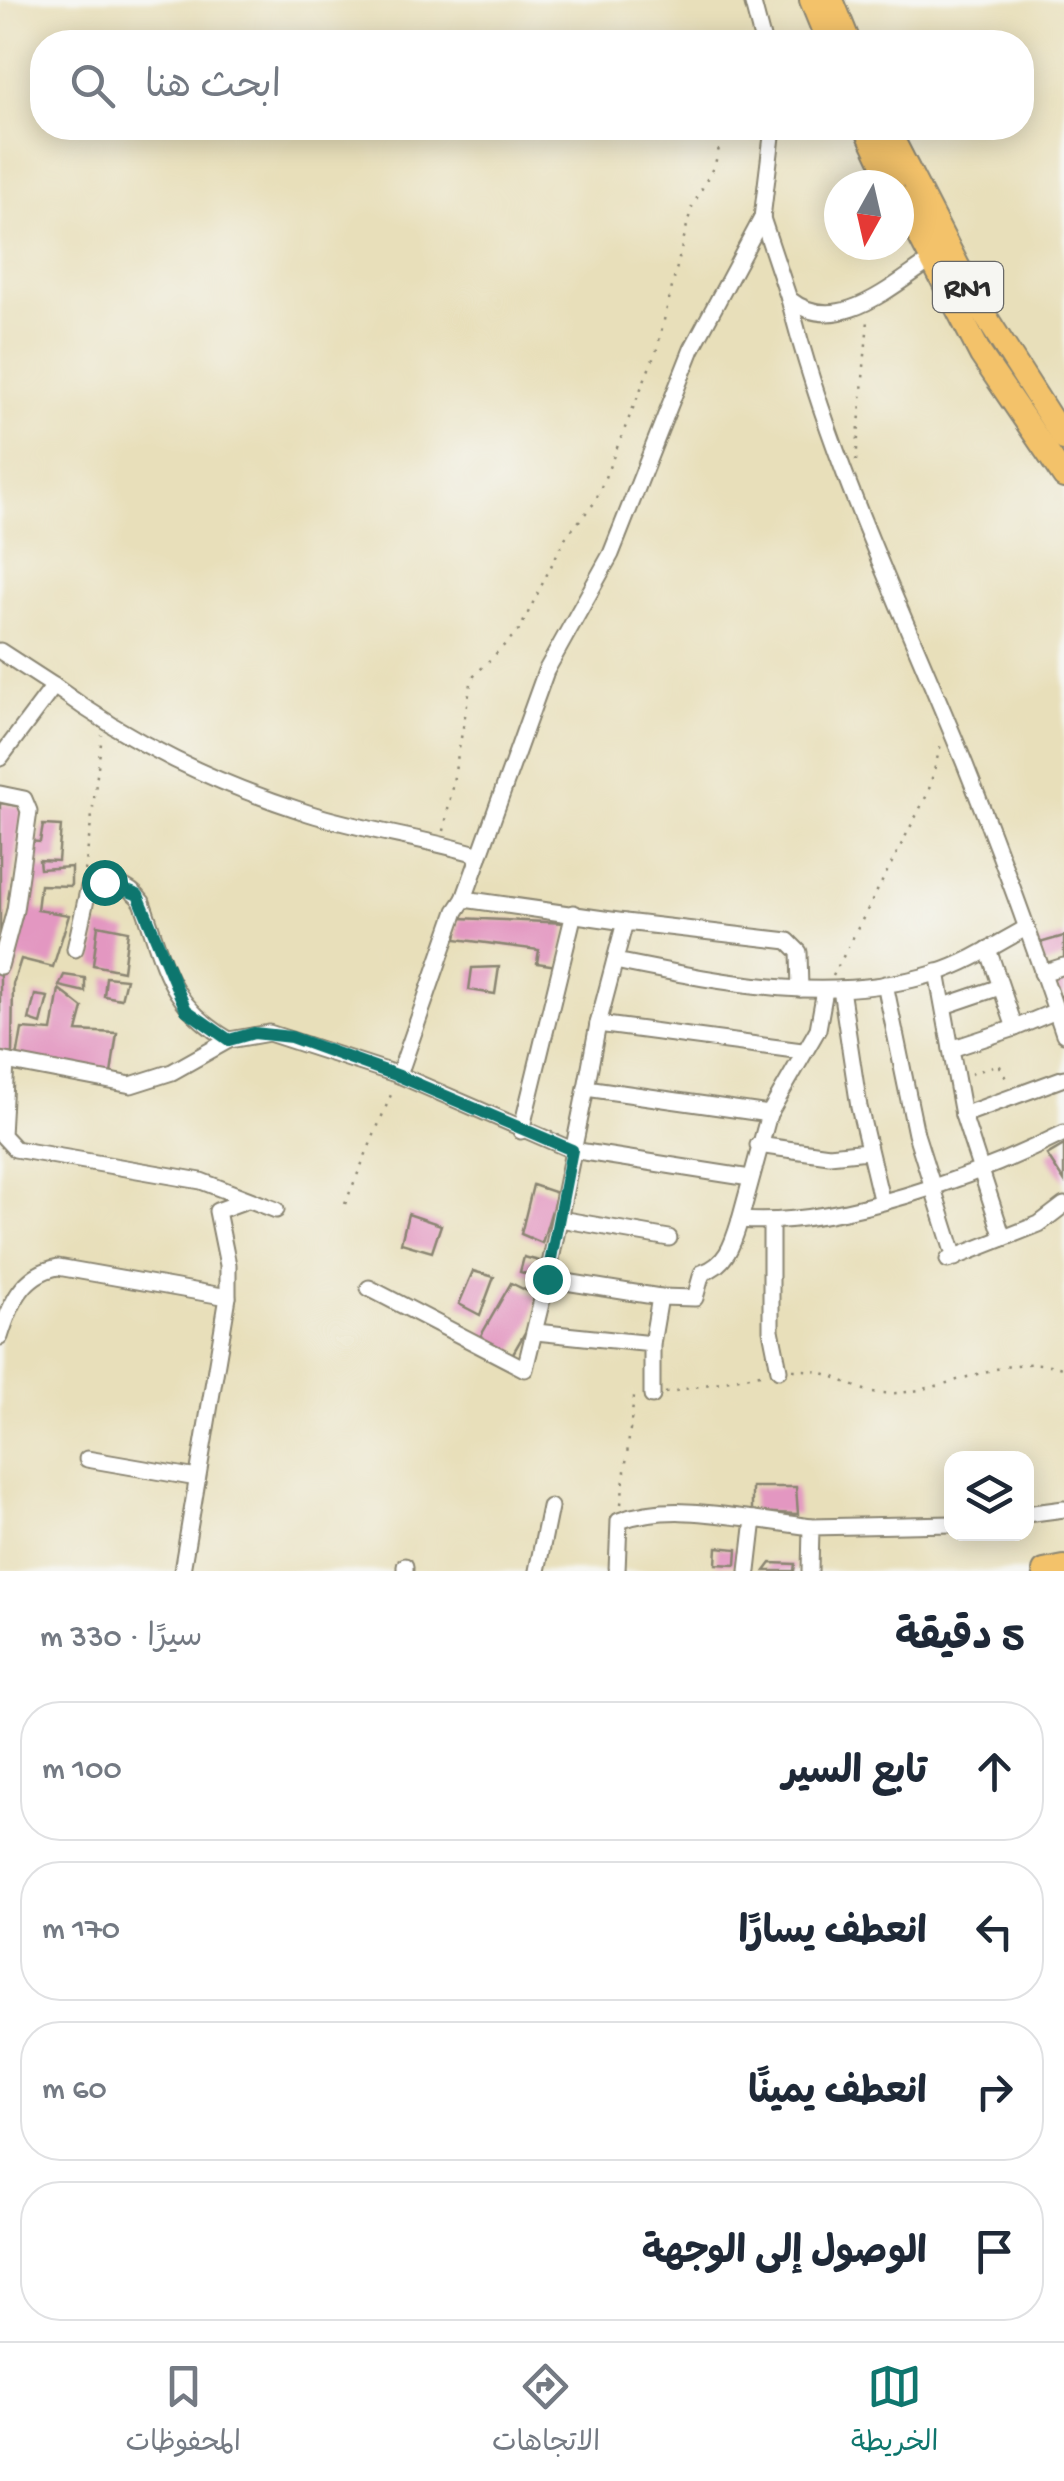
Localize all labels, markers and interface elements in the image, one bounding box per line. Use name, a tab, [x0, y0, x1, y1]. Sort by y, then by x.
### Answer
search box	[30, 30, 1034, 140]
icon: search	[65, 58, 120, 113]
text: ابحث هنا	[145, 67, 281, 111]
north arrow	[824, 170, 914, 260]
road number: RN1	[933, 262, 1003, 312]
route start	[82, 860, 128, 906]
route end	[525, 1257, 571, 1303]
map controls	[944, 1451, 1034, 1541]
button: layers	[944, 1451, 1034, 1541]
text: 5 دقيقة	[895, 1616, 1024, 1665]
text: سيرًا · 330 m	[40, 1620, 203, 1658]
icon: ahead	[967, 1744, 1022, 1799]
text: 100 m	[42, 1752, 122, 1790]
text: تابع السير	[783, 1753, 927, 1797]
icon: left	[967, 1904, 1022, 1959]
text: 170 m	[42, 1912, 120, 1950]
text: انعطف يسارًا	[738, 1913, 927, 1957]
icon: right	[967, 2064, 1022, 2119]
text: 60 m	[42, 2072, 107, 2110]
text: انعطف يمينًا	[748, 2073, 927, 2117]
icon: arrive	[967, 2224, 1022, 2279]
text: الوصول إلى الوجهة	[642, 2233, 927, 2277]
tab: المحفوظات	[126, 2359, 241, 2465]
tab: الاتجاهات	[492, 2359, 600, 2465]
tab: الخريطة	[851, 2359, 938, 2465]

